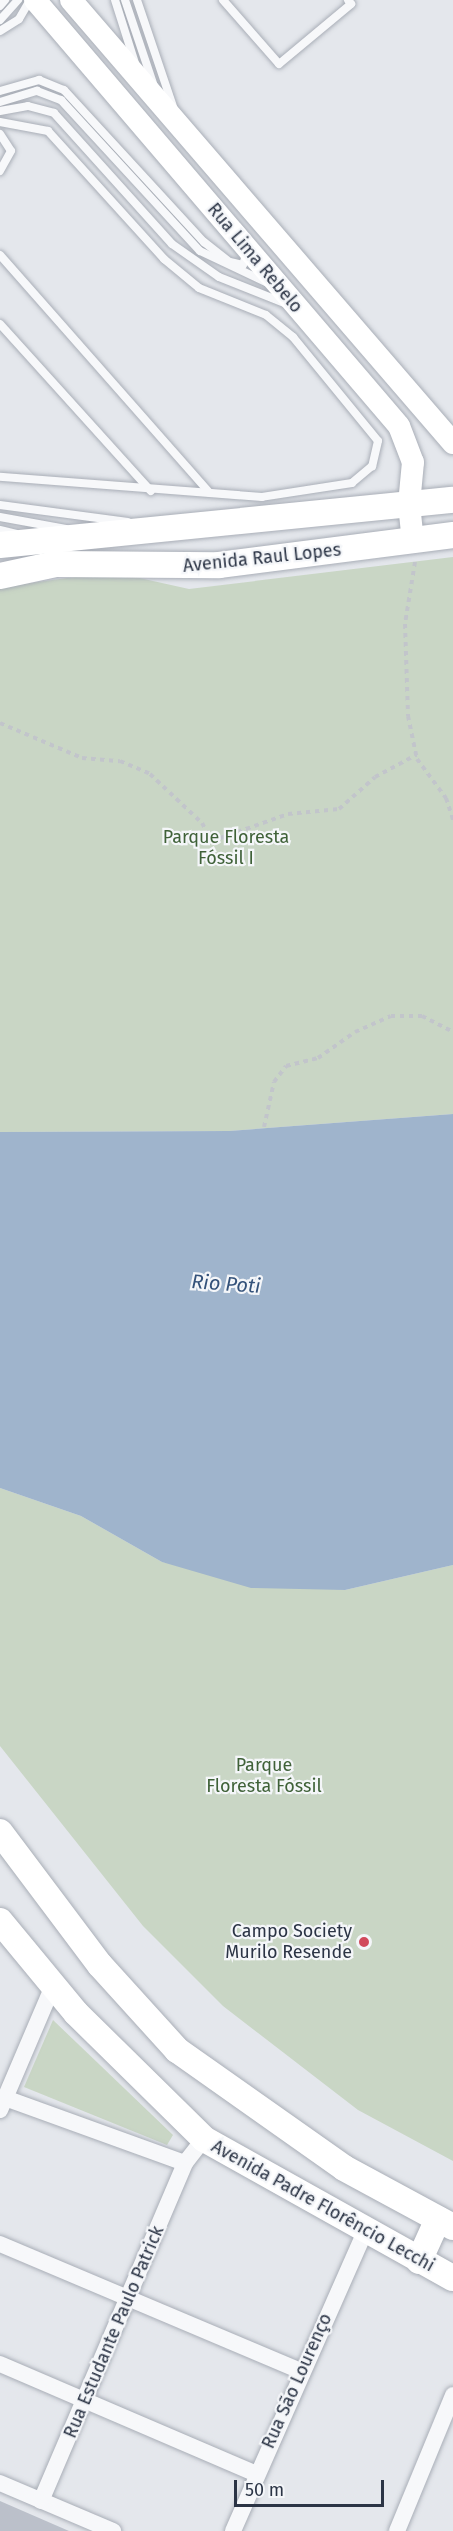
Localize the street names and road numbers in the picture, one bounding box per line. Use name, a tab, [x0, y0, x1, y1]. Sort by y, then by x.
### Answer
street label: Rua Lima Rebelo	[203, 199, 307, 317]
street label: Avenida Raul Lopes	[182, 539, 342, 577]
street label: Avenida Padre Florêncio Lecchi	[208, 2136, 438, 2276]
street label: Rua Estudante Paulo Patrick	[59, 2223, 169, 2441]
street label: Rua São Lourenço	[257, 2310, 337, 2452]

